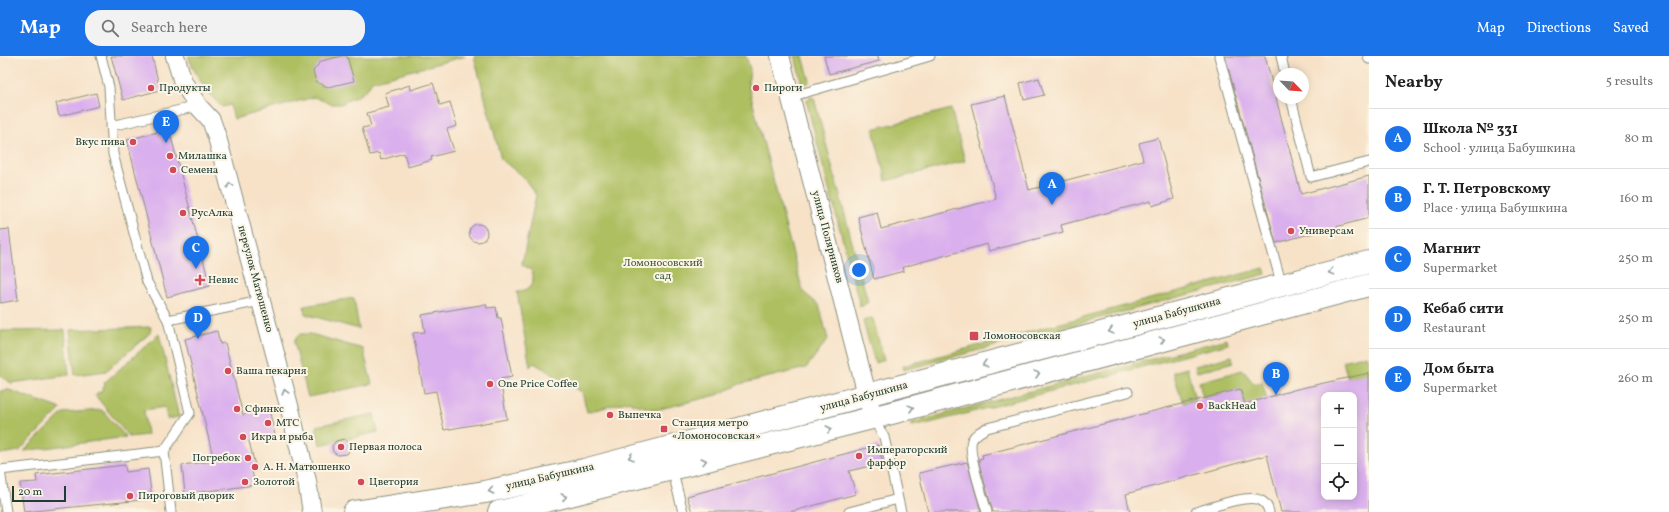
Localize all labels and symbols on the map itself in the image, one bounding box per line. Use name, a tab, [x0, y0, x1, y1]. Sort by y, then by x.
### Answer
north arrow	[1273, 68, 1309, 104]
place label: Продукты	[159, 81, 211, 96]
place label: Пироги	[764, 81, 803, 96]
marker: Продукты	[146, 83, 156, 93]
marker: Пироги	[751, 83, 761, 93]
pin: E	[153, 110, 179, 143]
place label: Вкус пива	[75, 135, 126, 150]
marker: Вкус пива	[128, 137, 138, 147]
place label: Милашка	[178, 149, 227, 164]
marker: Милашка	[165, 151, 175, 161]
place label: Семена	[181, 163, 219, 178]
marker: Семена	[168, 165, 178, 175]
pin: A	[1039, 172, 1065, 205]
one-way arrow	[226, 182, 235, 189]
street label: улица Полярников	[807, 189, 847, 285]
place label: РусАлка	[191, 206, 234, 221]
marker: РусАлка	[178, 208, 188, 218]
street label: переулок Матюшенко	[233, 224, 277, 334]
place label: Универсам	[1299, 224, 1354, 239]
marker: Универсам	[1286, 226, 1296, 236]
pin: C	[183, 236, 209, 269]
park label: Ломоносовский сад	[623, 256, 703, 284]
your location	[849, 260, 869, 280]
one-way arrow	[1328, 267, 1335, 276]
place label: Невис	[208, 273, 239, 288]
marker: Невис	[195, 275, 205, 285]
street label: улица Бабушкина	[1131, 294, 1223, 332]
pin: D	[185, 306, 211, 339]
one-way arrow	[1108, 326, 1115, 335]
place label: Ломоносовская	[983, 329, 1061, 344]
marker: Ломоносовская	[968, 330, 980, 342]
one-way arrow	[1158, 336, 1165, 345]
one-way arrow	[982, 360, 989, 368]
pin: B	[1263, 362, 1289, 395]
place label: Ваша пекарня	[236, 364, 307, 379]
marker: Ваша пекарня	[223, 366, 233, 376]
one-way arrow	[1033, 370, 1040, 379]
place label: One Price Coffee	[498, 377, 577, 392]
street label: улица Бабушкина	[818, 378, 910, 416]
marker: One Price Coffee	[485, 379, 495, 389]
one-way arrow	[281, 389, 290, 396]
place label: BackHead	[1208, 399, 1256, 414]
marker: BackHead	[1195, 401, 1205, 411]
place label: Сфинкс	[245, 402, 284, 417]
marker: Сфинкс	[232, 404, 242, 414]
one-way arrow	[908, 404, 914, 412]
place label: Выпечка	[618, 408, 662, 423]
marker: Выпечка	[605, 410, 615, 420]
place label: МТС	[276, 416, 299, 431]
place label: Станция метро «Ломоносовская»	[672, 416, 761, 444]
marker: МТС	[263, 418, 273, 428]
marker: Станция метро «Ломоносовская»	[659, 424, 669, 434]
one-way arrow	[826, 425, 833, 434]
place label: Икра и рыба	[251, 430, 314, 445]
marker: Икра и рыба	[238, 432, 248, 442]
place label: Первая полоса	[349, 440, 423, 455]
marker: Первая полоса	[336, 442, 346, 452]
place label: Императорский фарфор	[867, 443, 948, 471]
place label: Погребок	[192, 451, 240, 466]
marker: Императорский фарфор	[854, 451, 864, 461]
marker: Погребок	[243, 453, 253, 463]
one-way arrow	[627, 453, 634, 461]
one-way arrow	[700, 457, 707, 466]
street label: улица Бабушкина	[504, 459, 596, 495]
place label: А. Н. Матюшенко	[263, 460, 350, 475]
marker: А. Н. Матюшенко	[250, 462, 260, 472]
place label: Золотой	[253, 475, 295, 490]
place label: Цветория	[369, 475, 419, 490]
marker: Золотой	[240, 477, 250, 487]
marker: Цветория	[356, 477, 366, 487]
scale bar	[12, 484, 66, 503]
one-way arrow	[487, 486, 494, 494]
place label: Пироговый дворик	[138, 489, 234, 504]
marker: Пироговый дворик	[125, 491, 135, 501]
one-way arrow	[560, 493, 567, 502]

